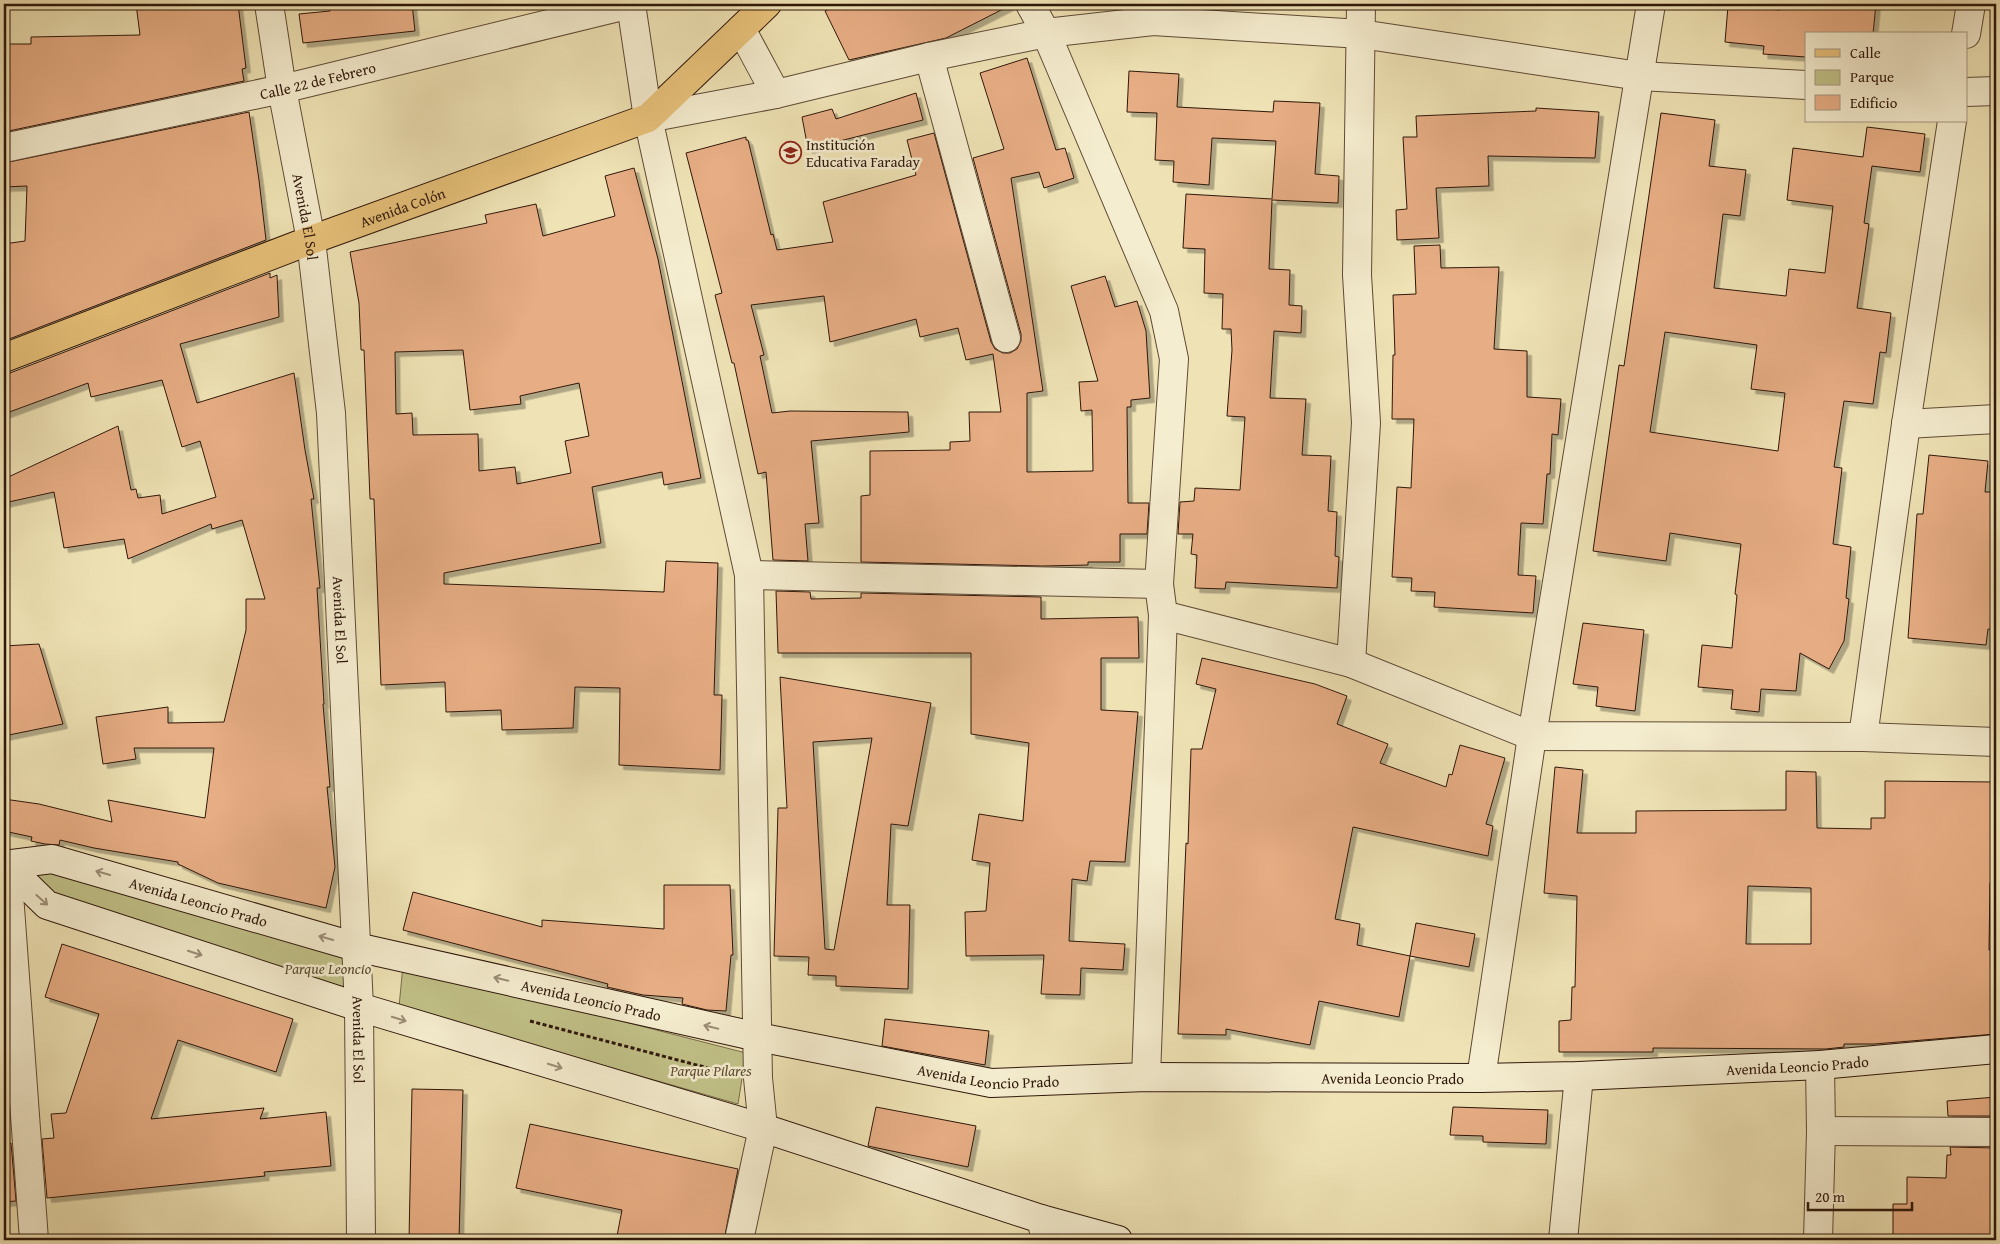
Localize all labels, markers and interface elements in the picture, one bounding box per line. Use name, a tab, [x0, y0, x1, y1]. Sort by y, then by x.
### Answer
legend	[1805, 32, 1968, 122]
text: Calle	[1850, 42, 1881, 63]
street label: Calle 22 de Febrero	[258, 56, 378, 104]
text: Parque	[1850, 66, 1894, 87]
text: Edificio	[1850, 92, 1898, 113]
place label: Institución Educativa Faraday	[806, 134, 921, 172]
school or university icon: Institución Educativa Faraday	[778, 141, 802, 165]
street label: Avenida El Sol	[288, 172, 324, 261]
street label: Avenida Colón	[357, 182, 449, 232]
street label: Avenida El Sol	[328, 575, 353, 664]
one-way arrow	[95, 868, 111, 878]
street label: Avenida Leoncio Prado	[127, 871, 270, 931]
one-way arrow	[36, 894, 48, 906]
one-way arrow	[318, 933, 334, 942]
one-way arrow	[186, 949, 202, 959]
park label: Parque Leoncio	[284, 958, 372, 979]
one-way arrow	[494, 974, 510, 983]
street label: Avenida Leoncio Prado	[519, 974, 664, 1026]
street label: Avenida El Sol	[348, 995, 370, 1084]
one-way arrow	[391, 1015, 407, 1024]
one-way arrow	[703, 1021, 719, 1031]
street label: Avenida Leoncio Prado	[1726, 1050, 1870, 1080]
street label: Avenida Leoncio Prado	[916, 1058, 1060, 1094]
park label: Parque Pilares	[669, 1060, 752, 1081]
one-way arrow	[547, 1061, 563, 1071]
street label: Avenida Leoncio Prado	[1321, 1067, 1464, 1088]
scale bar	[1808, 1179, 1911, 1211]
text: 20 m	[1815, 1186, 1846, 1207]

